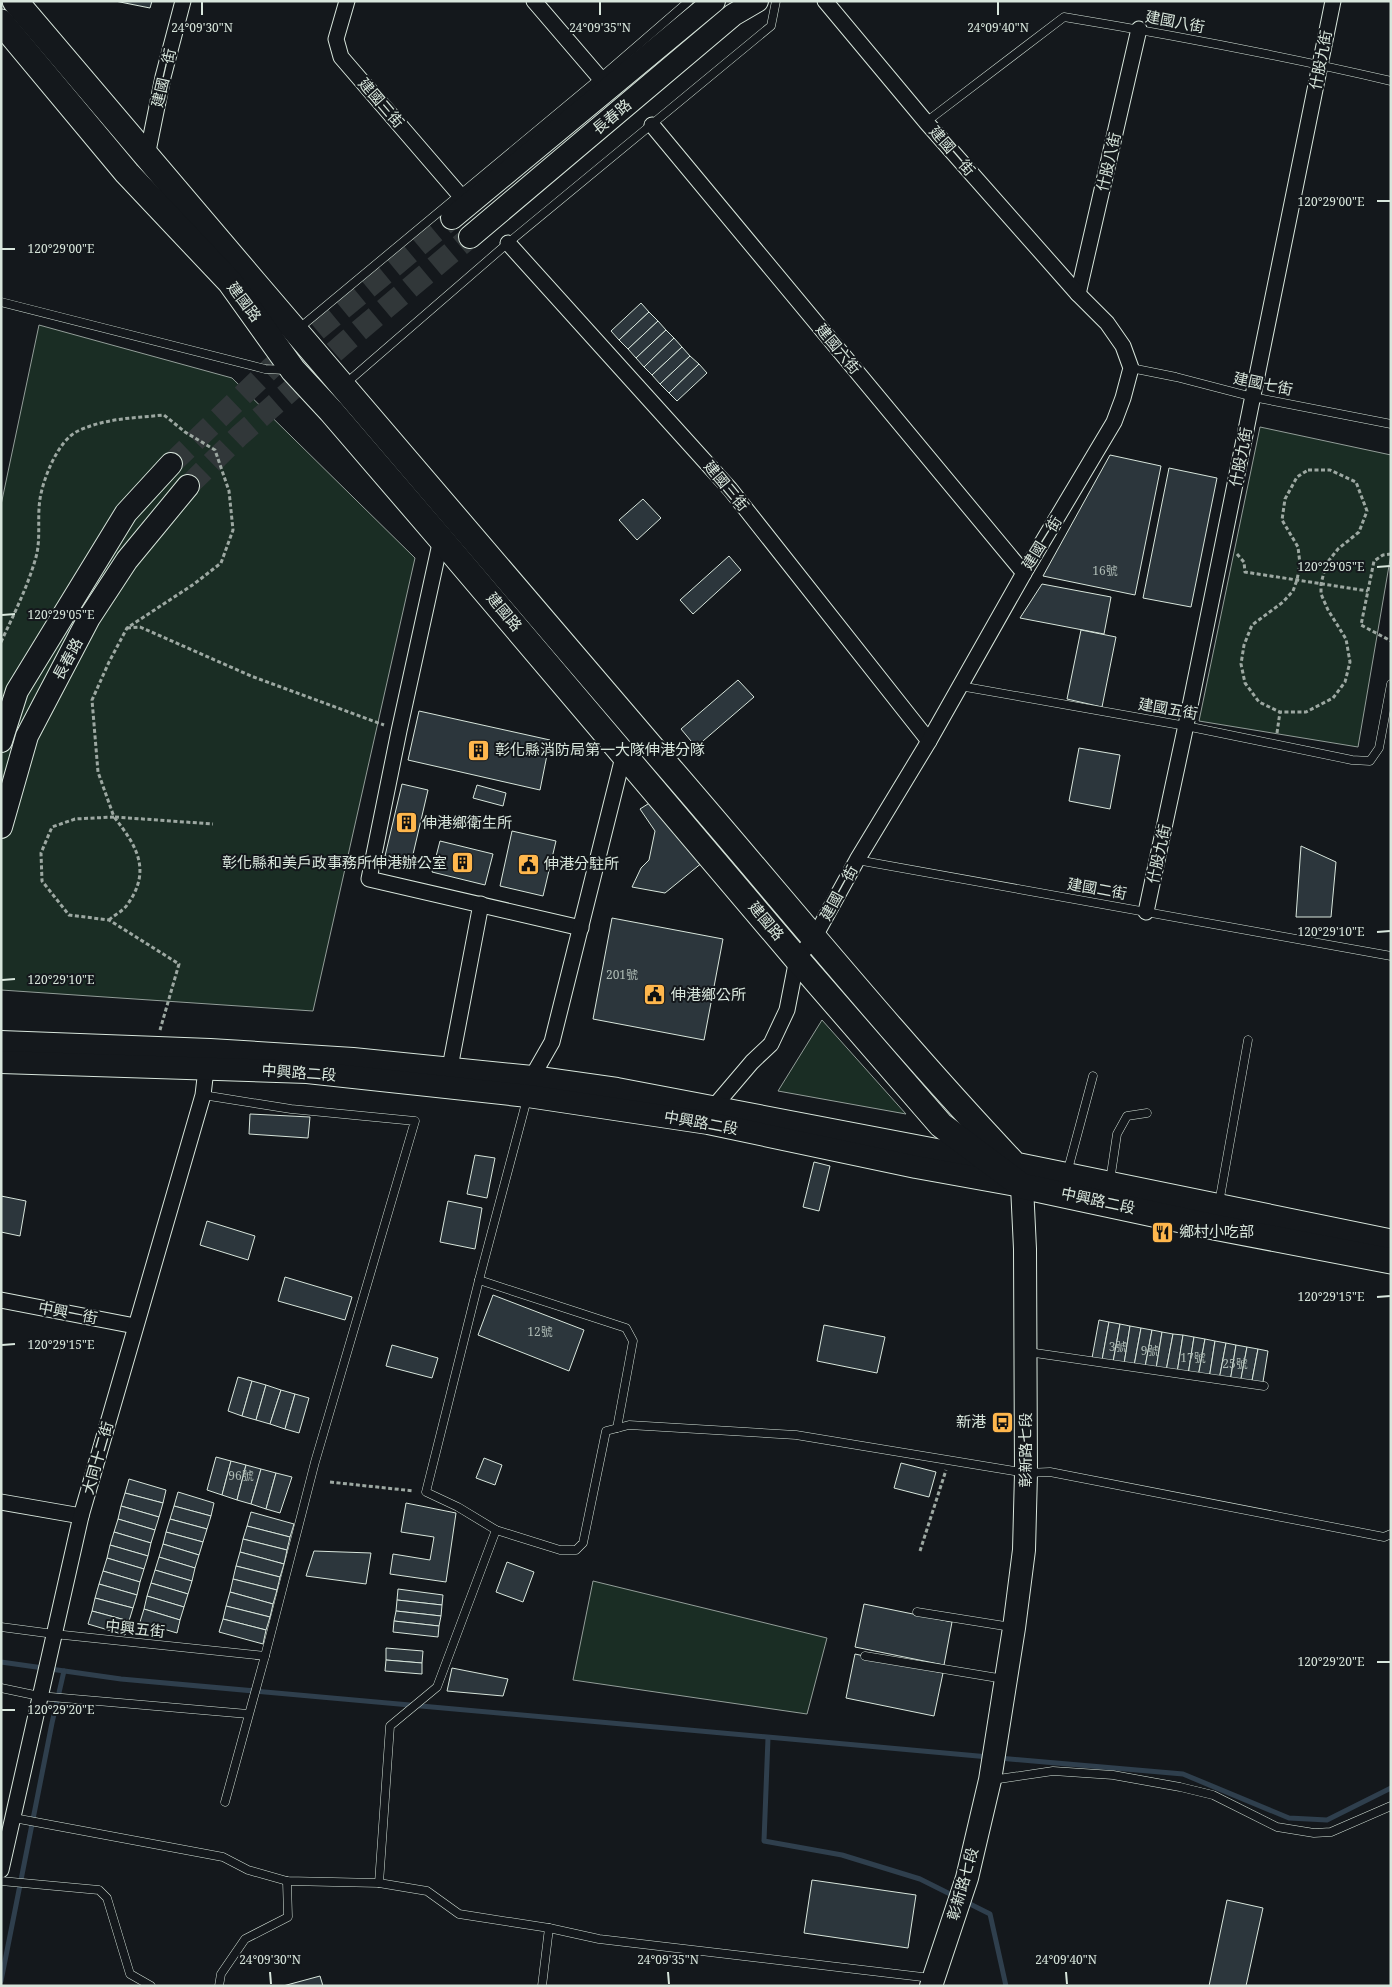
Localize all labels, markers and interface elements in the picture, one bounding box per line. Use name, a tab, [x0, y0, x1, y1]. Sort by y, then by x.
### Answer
street label: 建國八街	[1144, 5, 1207, 37]
text: 24°09'30"N	[171, 19, 233, 36]
text: 24°09'35"N	[569, 19, 631, 36]
text: 24°09'40"N	[967, 19, 1029, 36]
street label: 什股九街	[1304, 28, 1336, 91]
street label: 建國一街	[147, 46, 180, 109]
street label: 建國三街	[355, 73, 409, 132]
street label: 長春路	[588, 94, 635, 138]
street label: 建國一街	[926, 121, 980, 180]
street label: 什股八街	[1092, 130, 1125, 193]
text: 120°29'00"E	[1298, 193, 1364, 210]
text: 120°29'00"E	[28, 240, 94, 257]
street label: 建國路	[223, 277, 266, 325]
street label: 建國六街	[812, 319, 866, 378]
street label: 建國七街	[1232, 367, 1295, 399]
street label: 什股九街	[1224, 425, 1256, 488]
street label: 建國三街	[700, 456, 754, 515]
street label: 建國一街	[1017, 512, 1066, 573]
text: 120°29'05"E	[1298, 558, 1364, 575]
house number: 16號	[1092, 562, 1118, 579]
street label: 建國路	[483, 588, 527, 635]
text: 120°29'05"E	[28, 606, 94, 623]
street label: 長春路	[48, 634, 87, 683]
street label: 建國五街	[1137, 693, 1199, 723]
building icon: 彰化縣消防局第一大隊伸港分隊	[467, 738, 491, 762]
place label: 彰化縣消防局第一大隊伸港分隊	[495, 739, 705, 759]
building icon: 伸港鄉衛生所	[394, 811, 418, 835]
place label: 伸港鄉衛生所	[422, 812, 512, 832]
street label: 什股九街	[1142, 822, 1174, 885]
building icon: 彰化縣和美戶政事務所伸港辦公室	[451, 851, 475, 875]
place label: 彰化縣和美戶政事務所伸港辦公室	[222, 852, 447, 872]
public building icon: 伸港分駐所	[516, 852, 540, 876]
place label: 伸港分駐所	[544, 853, 619, 873]
street label: 建國一街	[815, 861, 861, 924]
street label: 建國二街	[1066, 873, 1128, 903]
street label: 建國路	[745, 897, 789, 944]
text: 120°29'10"E	[1298, 923, 1364, 940]
house number: 201號	[606, 966, 638, 983]
text: 120°29'10"E	[28, 971, 94, 988]
public building icon: 伸港鄉公所	[643, 983, 667, 1007]
place label: 伸港鄉公所	[671, 984, 746, 1004]
street label: 中興路二段	[261, 1059, 337, 1085]
street label: 中興路二段	[662, 1106, 740, 1138]
street label: 中興路二段	[1059, 1182, 1137, 1218]
restaurant icon: 鄉村小吃部	[1151, 1220, 1175, 1244]
place label: 鄉村小吃部	[1179, 1221, 1254, 1241]
text: 120°29'15"E	[1298, 1288, 1364, 1305]
street label: 中興一街	[37, 1296, 100, 1328]
house number: 12號	[527, 1323, 553, 1340]
text: 120°29'15"E	[28, 1336, 94, 1353]
house number: 3號	[1109, 1338, 1127, 1355]
house number: 9號	[1141, 1342, 1159, 1359]
house number: 17號	[1180, 1349, 1206, 1366]
house number: 25號	[1222, 1355, 1248, 1372]
bus stop icon: 新港	[990, 1410, 1014, 1434]
place label: 新港	[956, 1411, 986, 1431]
street label: 彰新路七段	[1015, 1412, 1035, 1488]
street label: 大同十二街	[77, 1419, 117, 1497]
house number: 96號	[228, 1467, 254, 1484]
street label: 中興五街	[104, 1615, 166, 1641]
text: 120°29'20"E	[1298, 1653, 1364, 1670]
text: 120°29'20"E	[28, 1701, 94, 1718]
street label: 彰新路七段	[942, 1845, 982, 1923]
text: 24°09'30"N	[239, 1951, 301, 1968]
text: 24°09'35"N	[637, 1951, 699, 1968]
text: 24°09'40"N	[1035, 1951, 1097, 1968]

